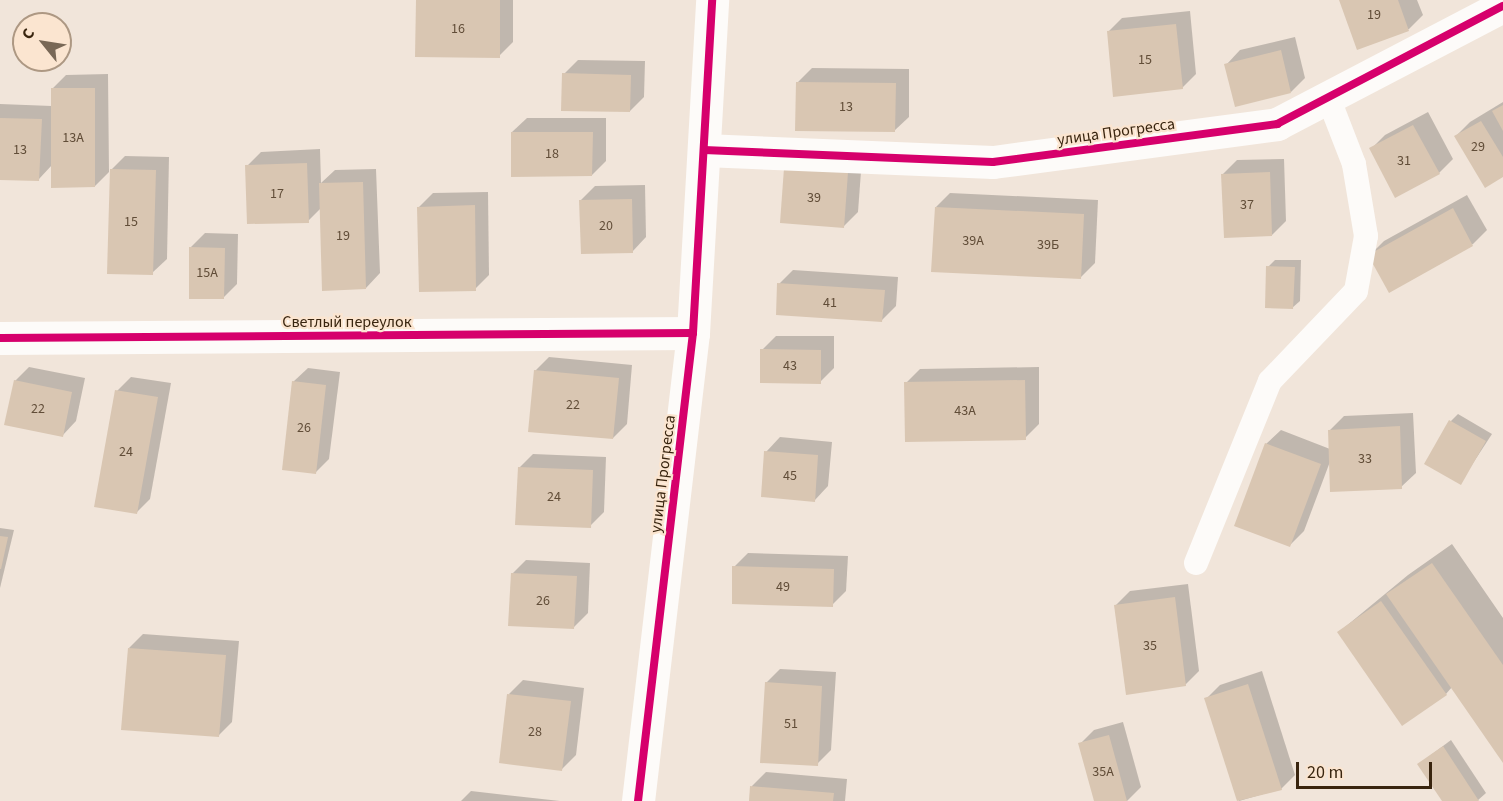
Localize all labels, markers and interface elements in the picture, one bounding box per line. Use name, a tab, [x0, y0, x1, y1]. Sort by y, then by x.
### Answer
house number: 19	[1367, 7, 1381, 23]
north arrow	[12, 12, 72, 72]
house number: 16	[451, 21, 465, 37]
text: С	[16, 24, 40, 44]
house number: 15	[1138, 52, 1152, 68]
house number: 13	[839, 99, 853, 115]
street label: улица Прогресса	[1056, 114, 1176, 150]
house number: 13А	[62, 130, 84, 146]
house number: 29	[1471, 139, 1485, 155]
house number: 13	[13, 142, 27, 158]
house number: 18	[545, 146, 559, 162]
house number: 31	[1397, 153, 1411, 169]
house number: 17	[270, 186, 284, 202]
house number: 39	[807, 190, 821, 206]
house number: 37	[1240, 197, 1254, 213]
house number: 15	[124, 214, 138, 230]
house number: 20	[599, 218, 613, 234]
house number: 19	[336, 228, 350, 244]
house number: 39А	[962, 233, 984, 249]
house number: 39Б	[1037, 237, 1059, 253]
house number: 15А	[196, 265, 218, 281]
house number: 41	[823, 295, 837, 311]
street label: Светлый переулок	[282, 312, 412, 332]
house number: 43	[783, 358, 797, 374]
house number: 22	[566, 397, 580, 413]
house number: 22	[31, 401, 45, 417]
house number: 43А	[954, 403, 976, 419]
street label: улица Прогресса	[646, 414, 680, 534]
house number: 26	[297, 420, 311, 436]
house number: 24	[119, 444, 133, 460]
house number: 33	[1358, 451, 1372, 467]
house number: 45	[783, 468, 797, 484]
house number: 24	[547, 489, 561, 505]
house number: 49	[776, 579, 790, 595]
house number: 26	[536, 593, 550, 609]
house number: 35	[1143, 638, 1157, 654]
house number: 51	[784, 716, 798, 732]
house number: 28	[528, 724, 542, 740]
scale bar	[1299, 750, 1436, 788]
text: 20 m	[1307, 760, 1343, 785]
house number: 35А	[1092, 764, 1114, 780]

